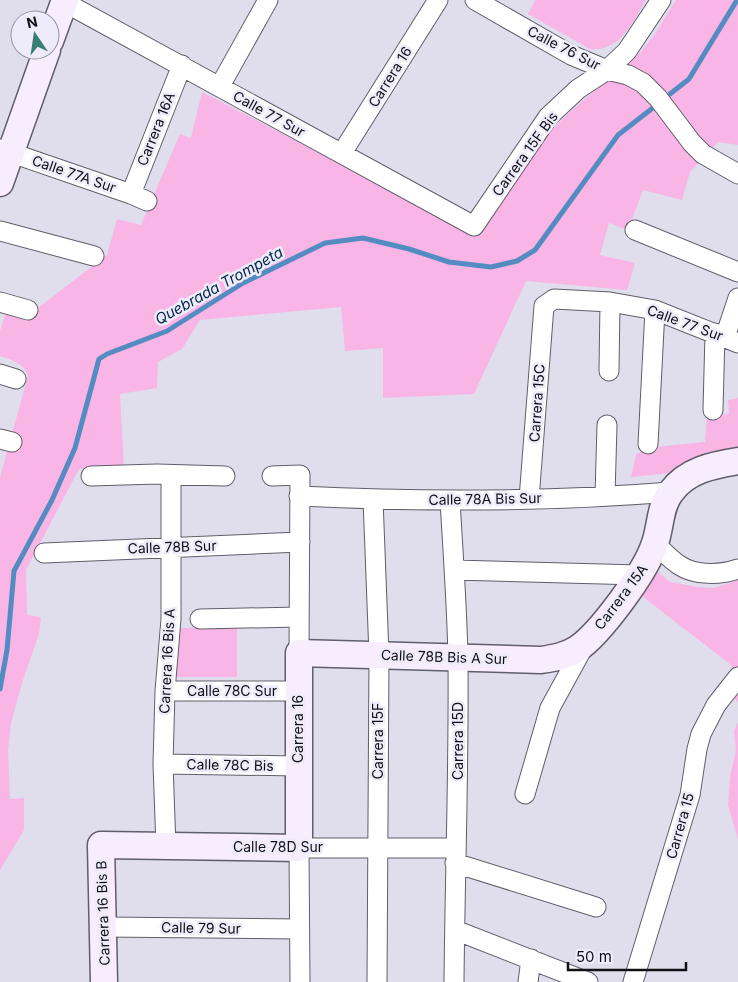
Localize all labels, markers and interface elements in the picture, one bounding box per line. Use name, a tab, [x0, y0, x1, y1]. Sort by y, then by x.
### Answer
north arrow	[10, 10, 60, 60]
text: N	[25, 12, 39, 31]
street label: Calle 76 Sur	[525, 22, 604, 73]
street label: Carrera 16	[364, 43, 415, 110]
street label: Calle 77 Sur	[230, 87, 308, 140]
street label: Carrera 16A	[133, 89, 178, 168]
street label: Carrera 15F Bis	[488, 108, 561, 199]
street label: Calle 77A Sur	[30, 151, 118, 196]
water label: Quebrada Trompeta	[151, 242, 286, 329]
street label: Calle 77 Sur	[645, 301, 725, 344]
street label: Carrera 15C	[525, 363, 548, 443]
street label: Calle 78A Bis Sur	[428, 489, 542, 508]
street label: Calle 78B Sur	[127, 536, 217, 557]
street label: Carrera 15A	[590, 560, 651, 633]
street label: Carrera 16 Bis A	[155, 607, 178, 714]
street label: Calle 78B Bis A Sur	[381, 646, 508, 667]
street label: Calle 78C Sur	[187, 682, 277, 699]
street label: Carrera 16	[289, 695, 306, 763]
street label: Carrera 15D	[449, 702, 466, 780]
street label: Carrera 15F	[369, 703, 386, 779]
street label: Calle 78C Bis	[186, 755, 274, 774]
street label: Carrera 15	[662, 791, 697, 861]
street label: Calle 78D Sur	[233, 838, 323, 855]
street label: Carrera 16 Bis B	[92, 860, 113, 966]
street label: Calle 79 Sur	[161, 918, 241, 937]
scale bar	[568, 940, 686, 972]
text: 50 m	[576, 947, 612, 966]

